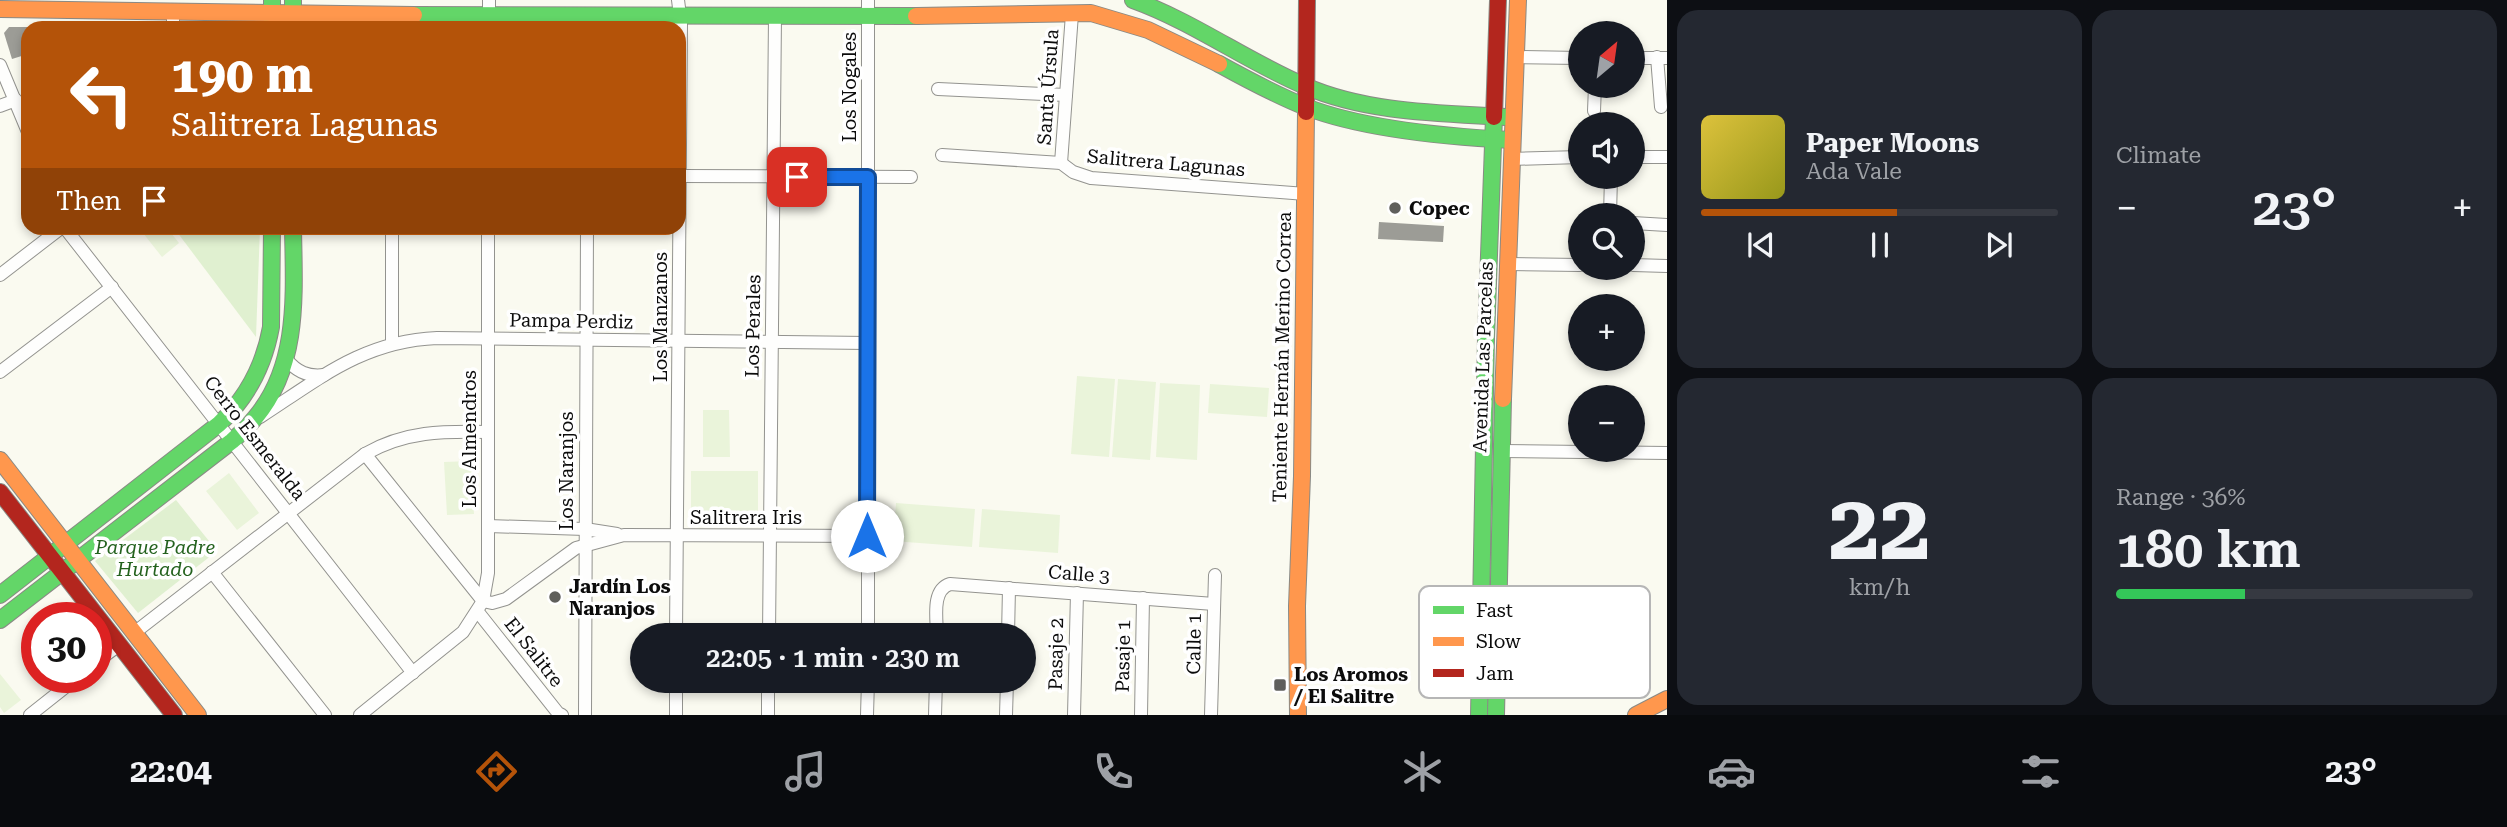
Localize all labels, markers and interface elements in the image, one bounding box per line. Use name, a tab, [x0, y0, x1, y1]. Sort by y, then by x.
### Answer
north arrow	[1568, 21, 1645, 98]
map controls	[1568, 21, 1645, 462]
street label: Santa Úrsula	[1032, 28, 1064, 146]
street label: Los Nogales	[838, 32, 861, 142]
text: 190 m	[171, 47, 313, 104]
icon: left	[56, 49, 147, 140]
text: Salitrera Lagunas	[171, 106, 438, 144]
button: sound	[1568, 112, 1645, 189]
text: Paper Moons	[1806, 128, 1979, 158]
text: Climate	[2116, 142, 2201, 169]
street label: Salitrera Lagunas	[1086, 145, 1246, 181]
pin	[767, 147, 827, 207]
icon: arrive	[778, 158, 816, 196]
text: Ada Vale	[1806, 158, 1902, 185]
text: 23°	[2253, 177, 2336, 238]
icon: arrive	[135, 182, 173, 220]
text: Then	[56, 186, 121, 216]
text: −	[2116, 186, 2137, 230]
text: +	[2452, 186, 2473, 230]
place label: Copec	[1409, 197, 1470, 220]
marker: Copec	[1387, 200, 1403, 216]
button: search	[1568, 203, 1645, 280]
street label: Teniente Hernán Merino Correa	[1268, 211, 1296, 503]
icon: previous	[1742, 226, 1780, 264]
icon: pause	[1861, 226, 1899, 264]
icon: next	[1980, 226, 2018, 264]
street label: Los Manzanos	[649, 252, 672, 382]
street label: Avenida Las Parcelas	[1468, 261, 1498, 453]
street label: Los Perales	[741, 274, 765, 378]
button: +	[1568, 294, 1645, 371]
street label: Pampa Perdiz	[509, 308, 633, 334]
street label: Los Almendros	[458, 370, 481, 508]
street label: Cerro Esmeralda	[199, 371, 311, 505]
button: −	[1568, 385, 1645, 462]
street label: Los Naranjos	[555, 411, 578, 531]
text: 22	[1829, 475, 1930, 581]
text: Range · 36%	[2116, 484, 2245, 511]
position arrow	[830, 499, 904, 573]
street label: Salitrera Iris	[690, 506, 802, 529]
text: 180 km	[2116, 519, 2301, 580]
park label: Parque Padre Hurtado	[94, 536, 215, 581]
street label: Calle 3	[1047, 560, 1111, 588]
text: km/h	[1849, 574, 1910, 601]
place label: Jardín Los Naranjos	[569, 575, 671, 620]
legend	[1419, 586, 1650, 698]
marker: Jardín Los Naranjos	[547, 589, 563, 605]
text: Fast	[1476, 599, 1513, 622]
speed limit sign: 30	[21, 602, 112, 693]
street label: El Salitre	[500, 613, 568, 691]
street label: Calle 1	[1182, 613, 1206, 675]
street label: Pasaje 2	[1044, 617, 1068, 691]
street label: Pasaje 1	[1111, 619, 1135, 693]
text: Slow	[1476, 630, 1521, 653]
text: 22:05 · 1 min · 230 m	[706, 643, 960, 673]
text: Jam	[1476, 662, 1514, 685]
place label: Los Aromos / El Salitre	[1293, 663, 1408, 708]
marker: Los Aromos / El Salitre	[1272, 677, 1288, 693]
icon: directions	[472, 747, 521, 796]
icon: music	[781, 747, 830, 796]
icon: phone	[1089, 747, 1138, 796]
icon: climate	[1398, 747, 1447, 796]
icon: car	[1707, 747, 1756, 796]
icon: filters	[2016, 747, 2065, 796]
text: 22:04	[130, 752, 212, 790]
text: 23°	[2325, 752, 2377, 790]

